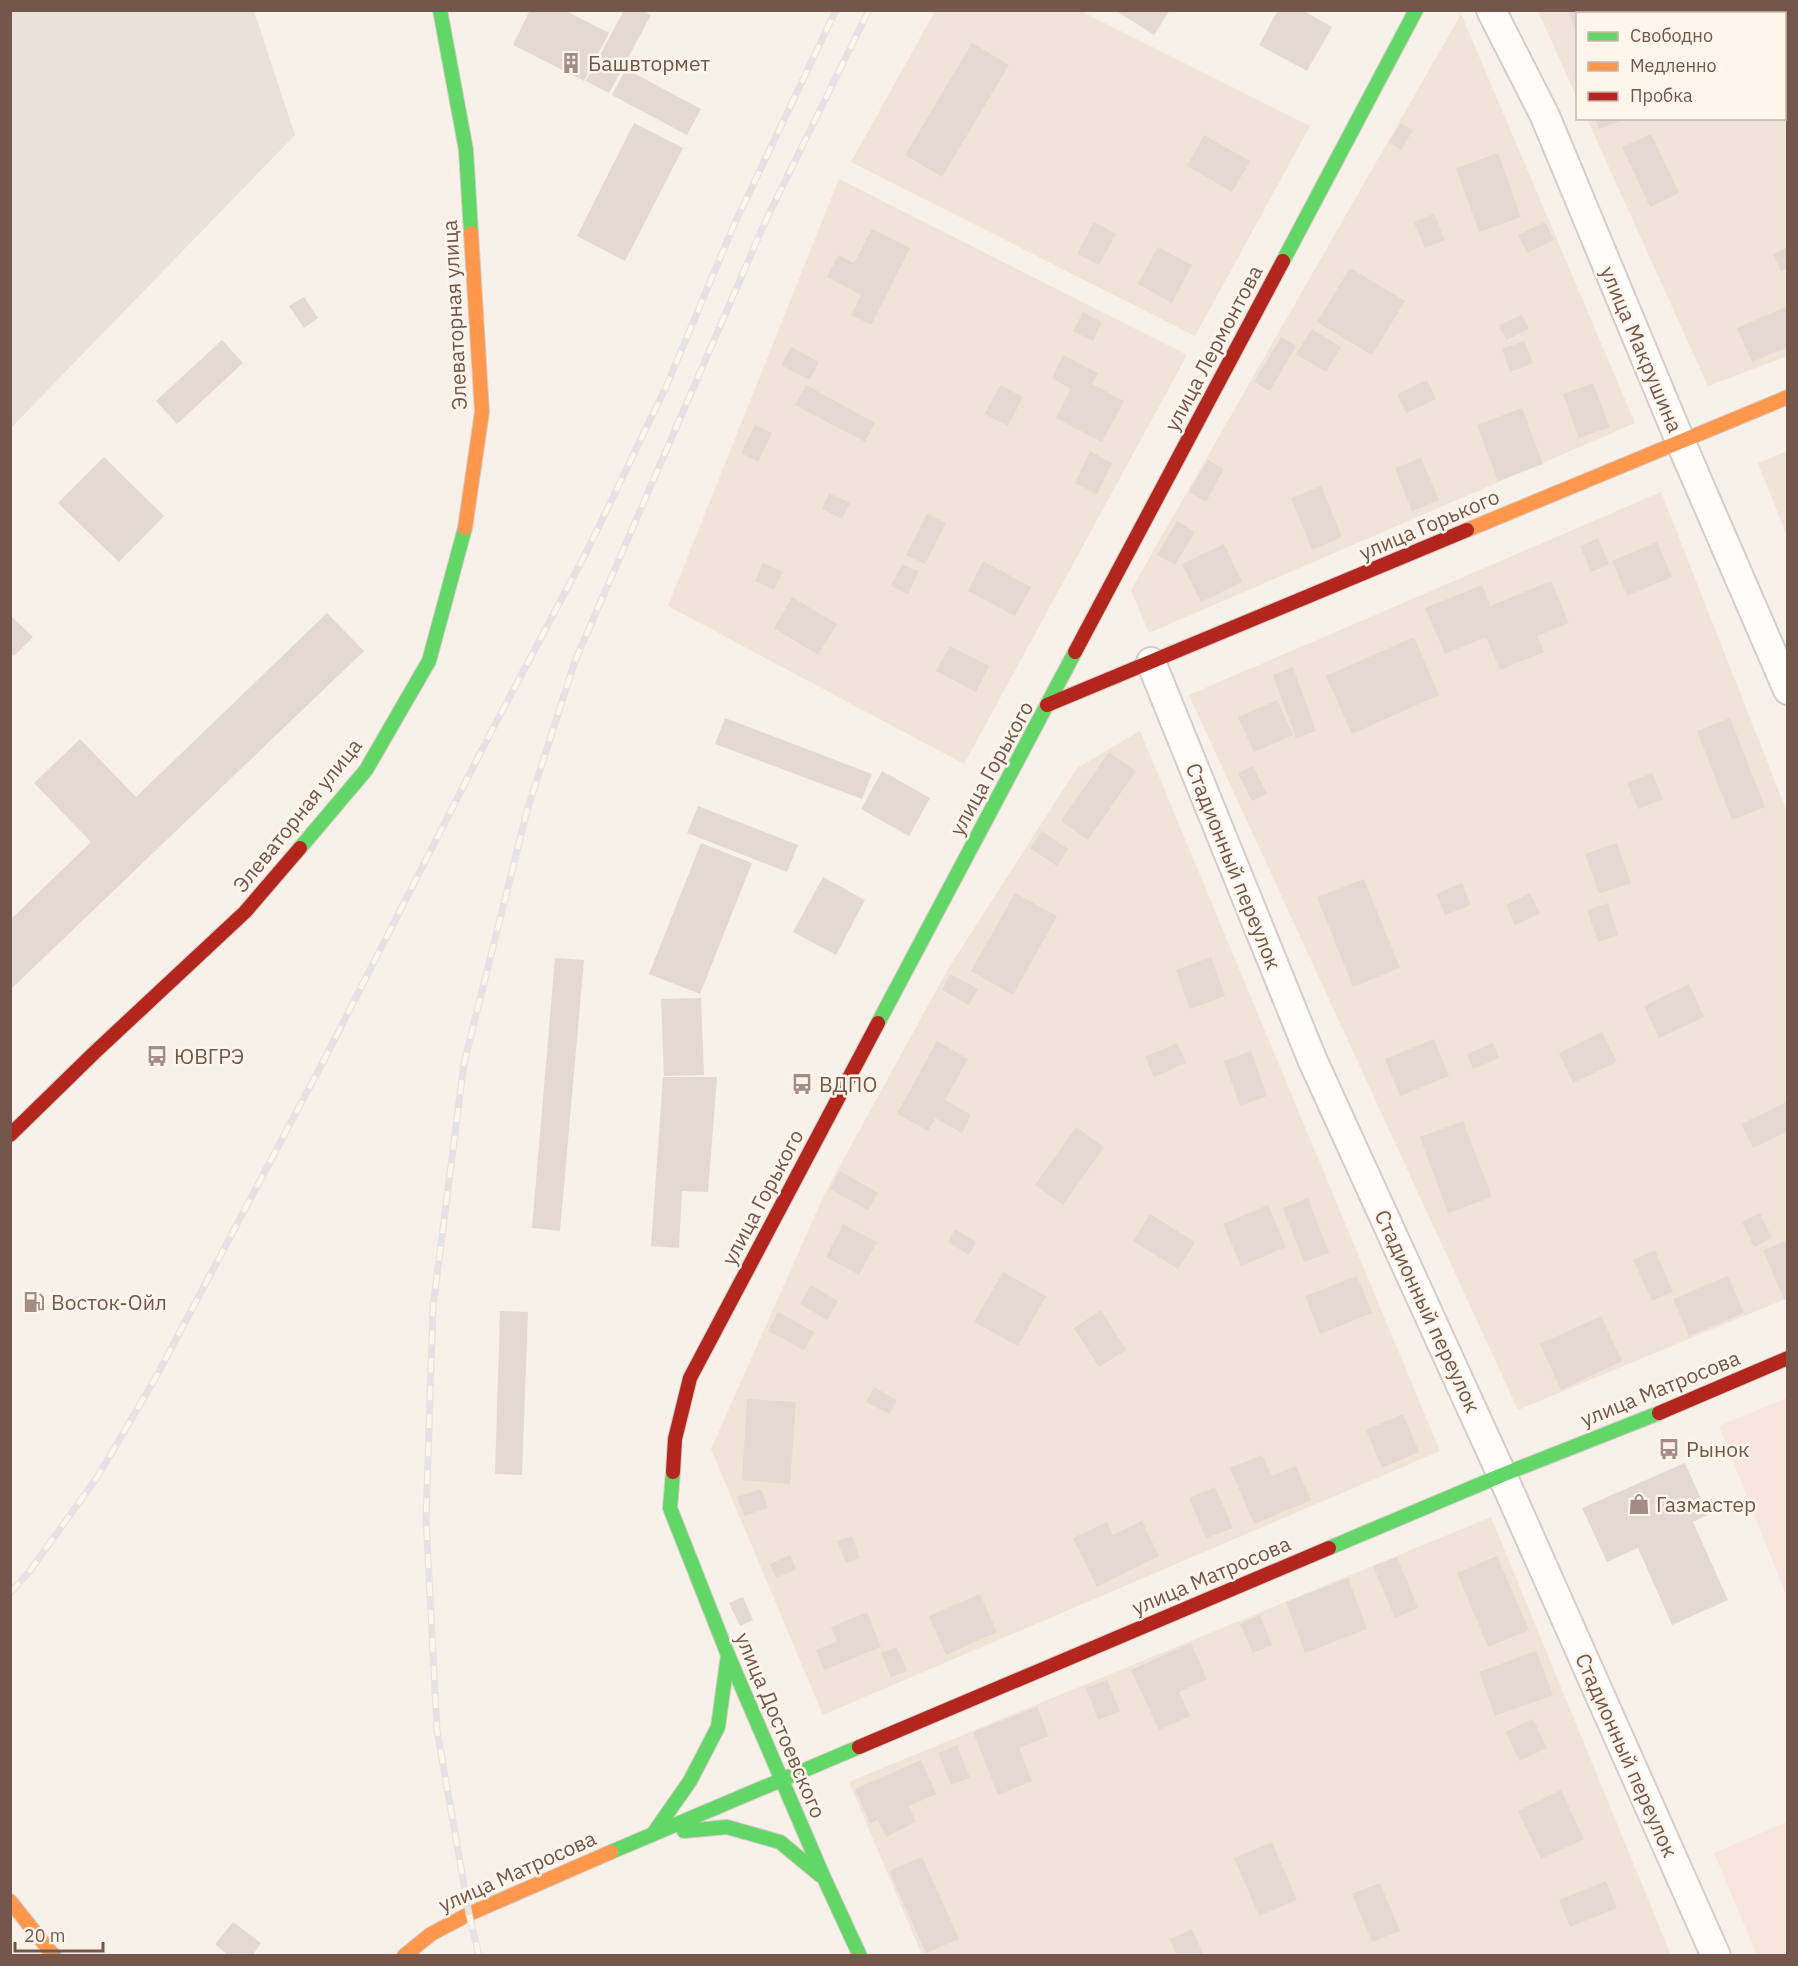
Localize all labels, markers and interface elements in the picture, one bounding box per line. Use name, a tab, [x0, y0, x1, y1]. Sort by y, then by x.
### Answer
legend	[1576, 12, 1786, 120]
text: Свободно	[1630, 24, 1713, 47]
place label: Башвтормет	[588, 49, 710, 77]
building icon: Башвтормет	[559, 51, 583, 75]
text: Медленно	[1630, 54, 1717, 77]
text: Пробка	[1630, 84, 1693, 107]
street label: Элеваторная улица	[435, 219, 473, 411]
street label: улица Лермонтова	[1157, 260, 1269, 436]
street label: улица Макрушина	[1594, 262, 1690, 436]
street label: улица Горького	[1355, 482, 1503, 566]
street label: улица Горького	[942, 696, 1040, 840]
street label: Элеваторная улица	[226, 732, 368, 898]
street label: Стадионный переулок	[1180, 758, 1288, 974]
place label: ЮВГРЭ	[174, 1042, 244, 1070]
bus stop icon: ЮВГРЭ	[145, 1044, 169, 1068]
place label: ВДПО	[819, 1070, 877, 1098]
bus stop icon: ВДПО	[790, 1072, 814, 1096]
street label: улица Горького	[714, 1124, 810, 1270]
street label: Стадионный переулок	[1369, 1205, 1487, 1417]
place label: Восток-Ойл	[51, 1288, 167, 1316]
fuel station icon: Восток-Ойл	[22, 1290, 46, 1314]
street label: улица Матросова	[1576, 1343, 1744, 1433]
place label: Рынок	[1686, 1435, 1750, 1463]
bus stop icon: Рынок	[1657, 1437, 1681, 1461]
place label: Газмастер	[1656, 1490, 1756, 1518]
shop icon: Газмастер	[1627, 1492, 1651, 1516]
street label: улица Матросова	[1127, 1529, 1295, 1621]
street label: улица Достоевского	[729, 1628, 833, 1822]
street label: Стадионный переулок	[1569, 1648, 1685, 1862]
street label: улица Матросова	[434, 1824, 600, 1918]
scale bar	[15, 1915, 104, 1953]
text: 20 m	[24, 1924, 66, 1947]

